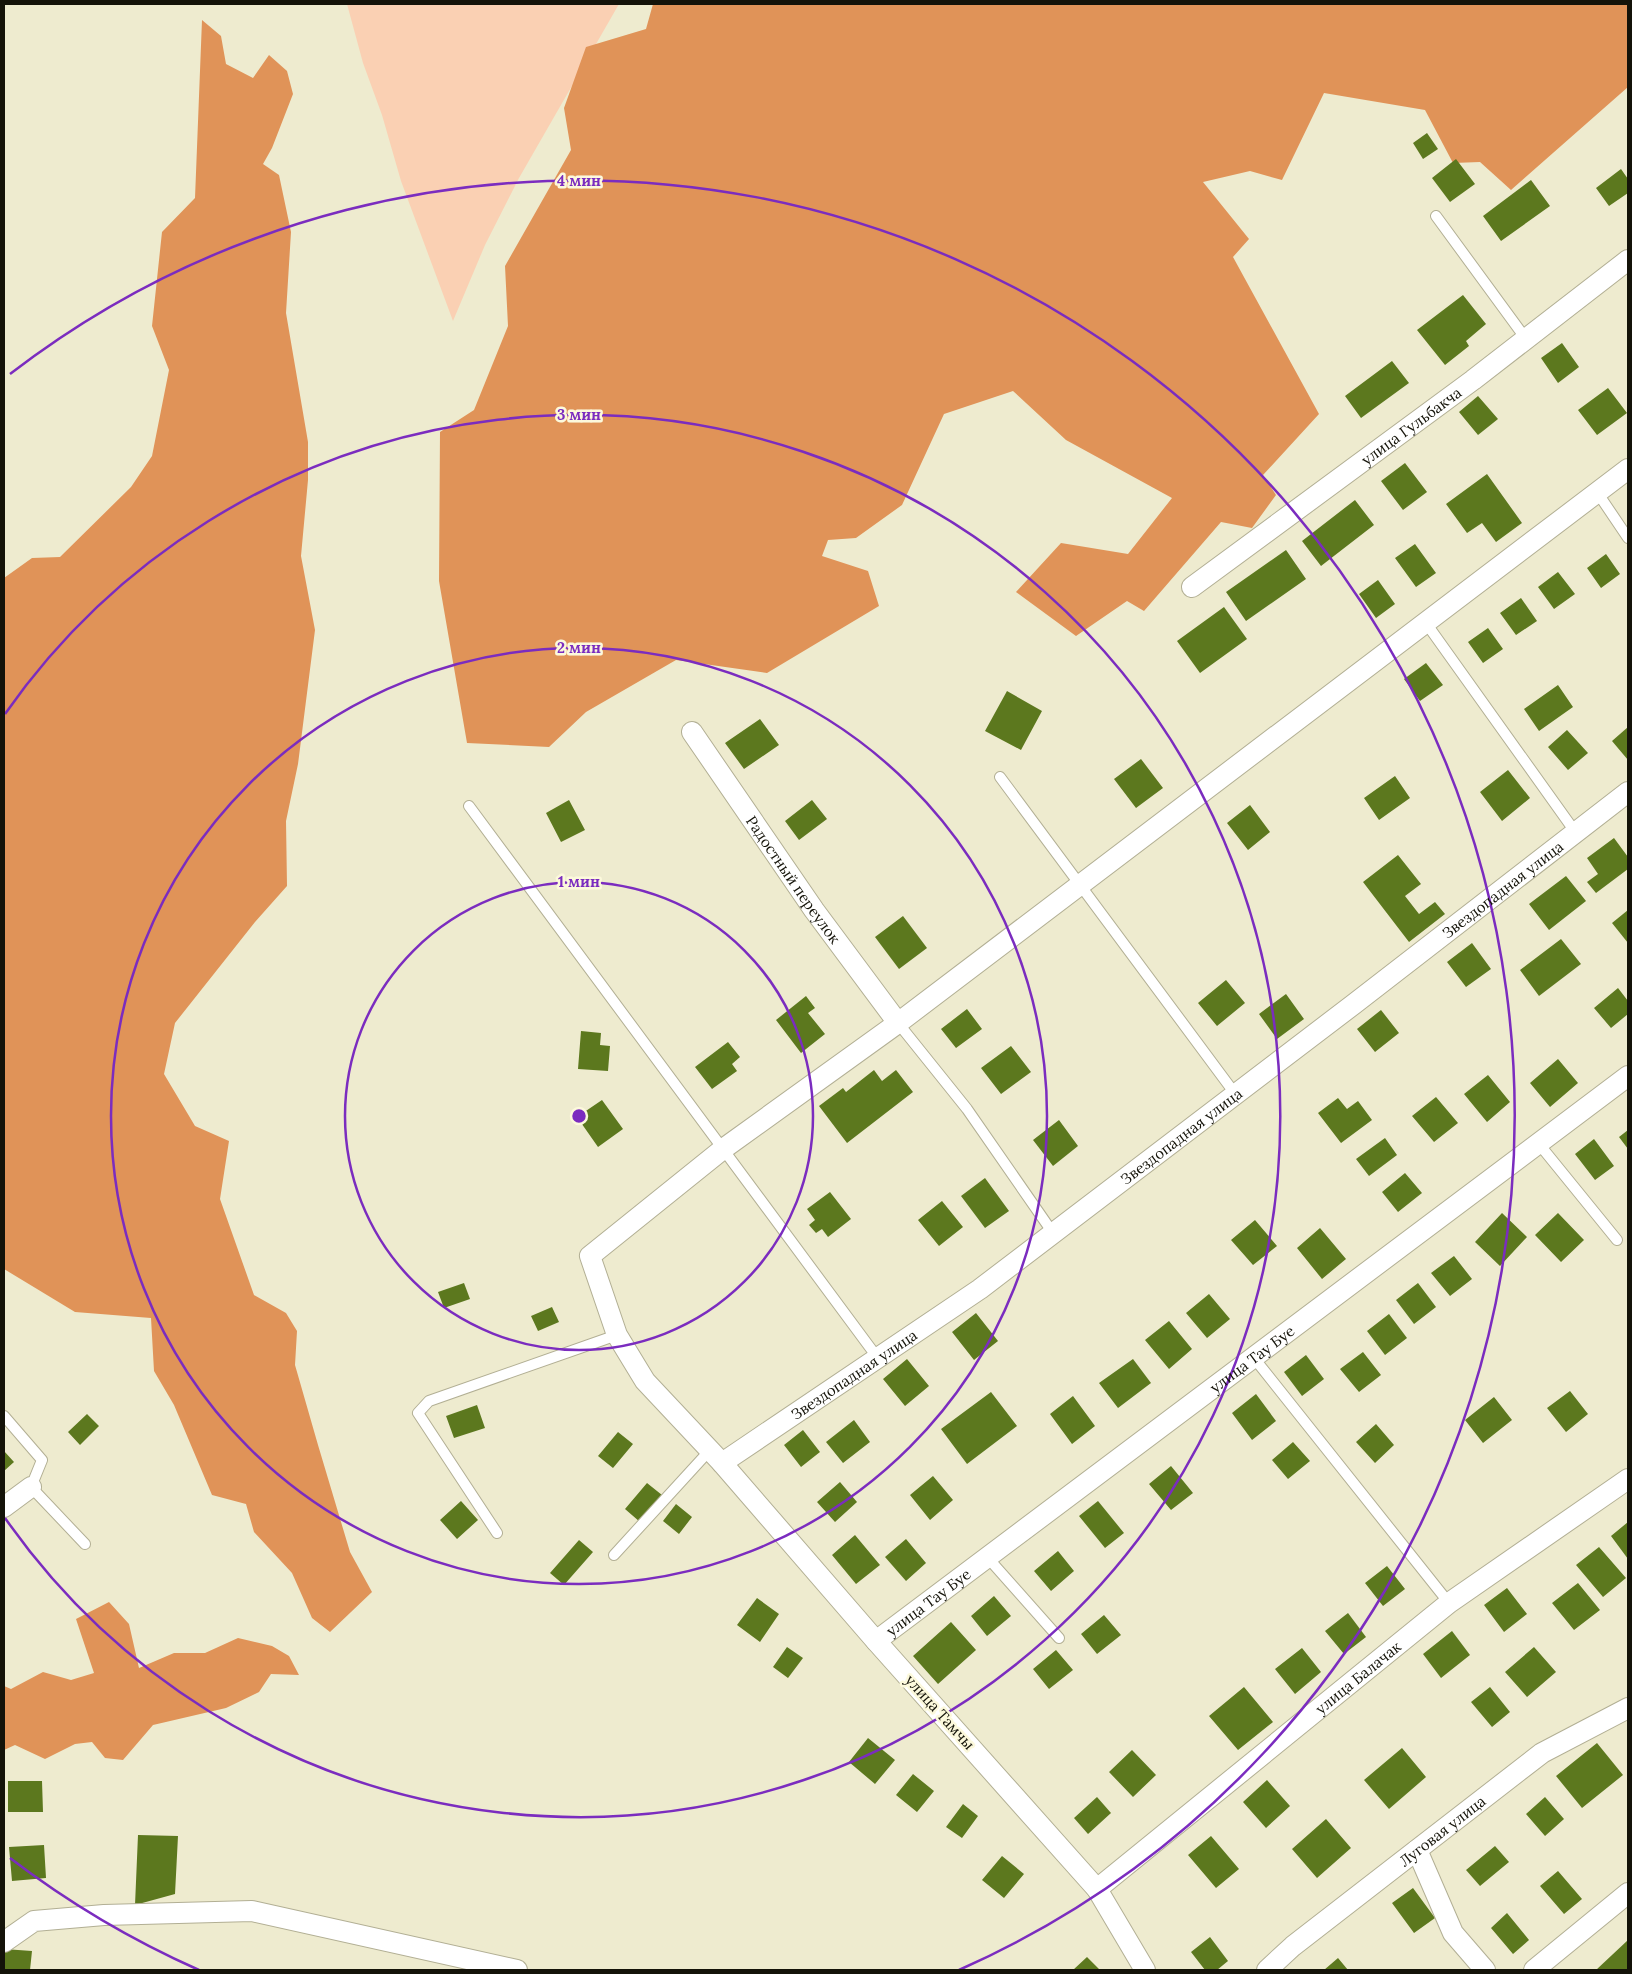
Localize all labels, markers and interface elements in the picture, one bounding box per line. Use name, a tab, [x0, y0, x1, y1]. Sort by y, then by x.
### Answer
text: 4 мин	[557, 171, 601, 190]
street label: улица Гульбакча	[1357, 382, 1465, 469]
text: 3 мин	[557, 405, 601, 424]
text: 2 мин	[557, 638, 601, 657]
street label: Радостный переулок	[742, 812, 845, 947]
street label: Звездопадная улица	[1438, 836, 1567, 942]
text: 1 мин	[558, 872, 600, 891]
street label: Звездопадная улица	[1116, 1083, 1246, 1188]
centre of rings	[570, 1107, 588, 1125]
street label: улица Тау Буе	[1206, 1321, 1298, 1397]
street label: Звездопадная улица	[787, 1325, 921, 1423]
street label: улица Тау Буе	[882, 1564, 974, 1640]
street label: улица Балачак	[1311, 1637, 1405, 1718]
street label: улица Тамчы	[901, 1670, 979, 1754]
street label: Луговая улица	[1395, 1791, 1489, 1870]

